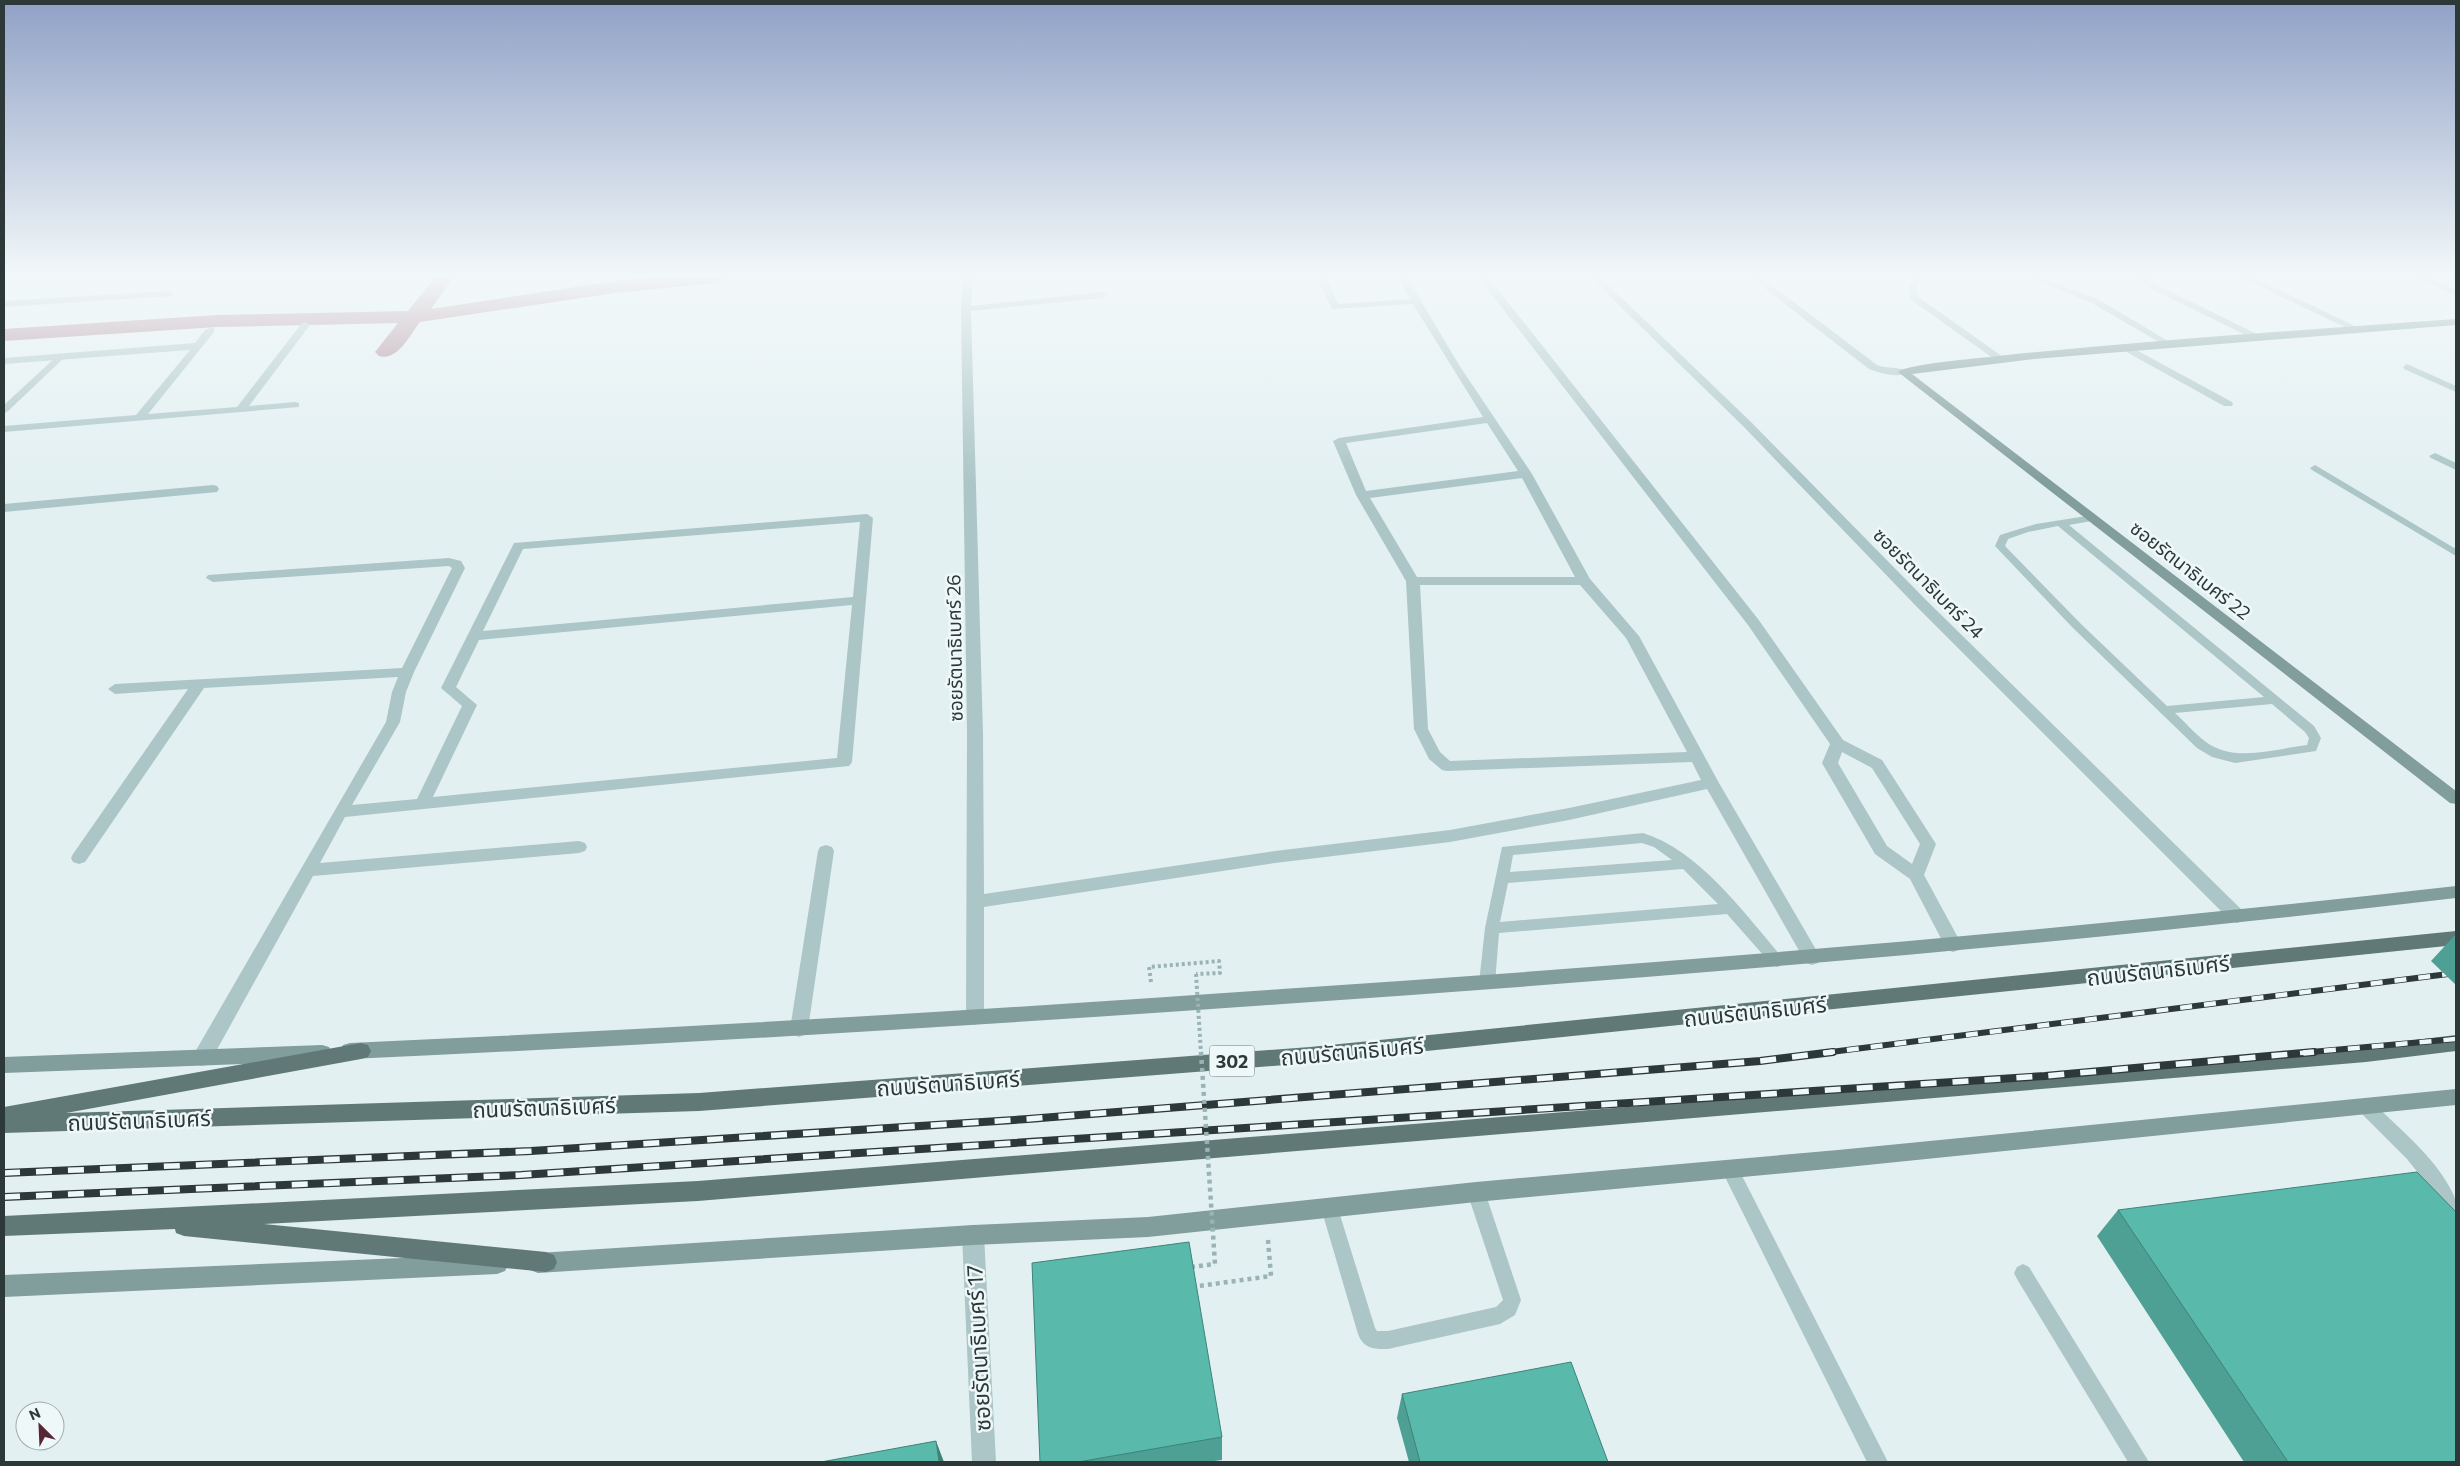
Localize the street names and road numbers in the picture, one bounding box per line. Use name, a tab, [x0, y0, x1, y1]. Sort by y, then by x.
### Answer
street label: ซอยรัตนาธิเบศร์ 22	[2126, 516, 2256, 624]
street label: ซอยรัตนาธิเบศร์ 24	[1869, 523, 1989, 643]
street label: ซอยรัตนาธิเบศร์ 26	[941, 574, 967, 722]
street label: ถนนรัตนาธิเบศร์	[2085, 949, 2232, 991]
street label: ถนนรัตนาธิเบศร์	[1682, 990, 1829, 1032]
street label: ถนนรัตนาธิเบศร์	[1279, 1031, 1426, 1071]
road number: 302	[1210, 1046, 1254, 1076]
street label: ถนนรัตนาธิเบศร์	[876, 1064, 1022, 1101]
street label: ถนนรัตนาธิเบศร์	[472, 1091, 617, 1123]
street label: ถนนรัตนาธิเบศร์	[67, 1104, 212, 1136]
street label: ซอยรัตนาธิเบศร์ 17	[960, 1264, 996, 1432]

